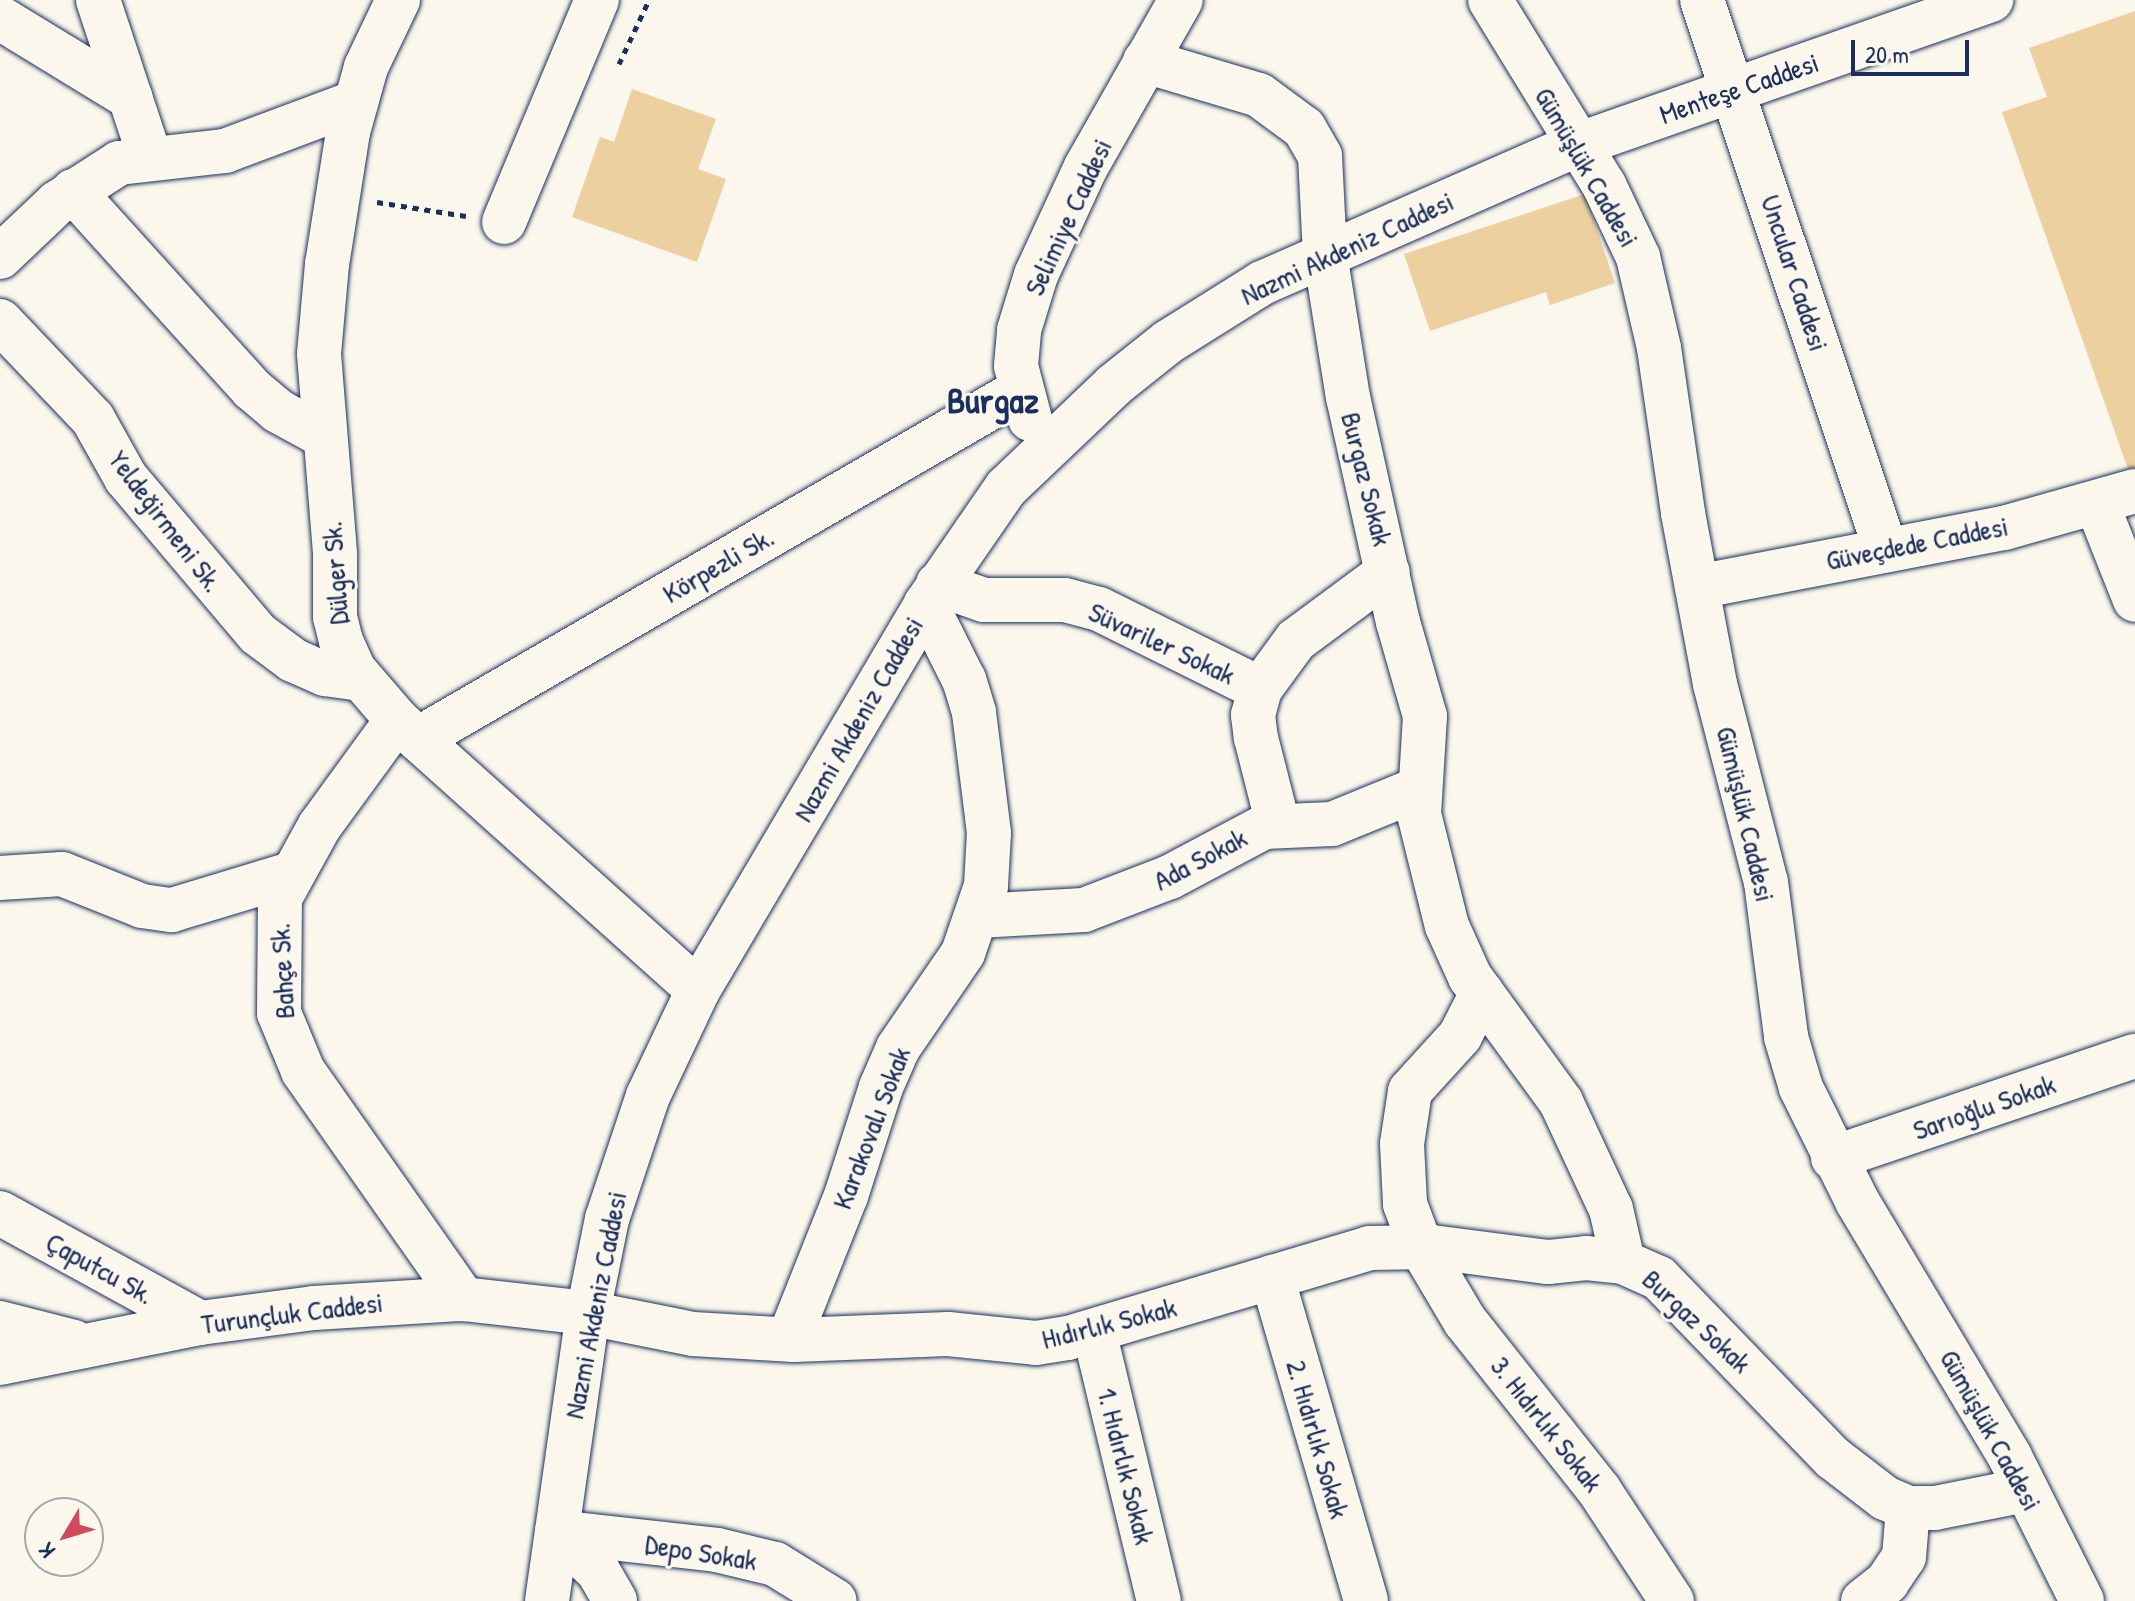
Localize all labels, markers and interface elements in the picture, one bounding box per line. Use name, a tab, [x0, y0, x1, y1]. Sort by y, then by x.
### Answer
scale bar	[1855, 24, 1973, 74]
text: 20 m	[1865, 38, 1909, 70]
street label: Menteşe Caddesi	[1655, 45, 1823, 131]
street label: Gümüşlük Caddesi	[1528, 81, 1646, 253]
street label: Selimiye Caddesi	[1017, 133, 1119, 301]
street label: Nazmi Akdeniz Caddesi	[1235, 184, 1459, 312]
street label: Uncular Caddesi	[1754, 191, 1836, 355]
district label: Burgaz	[947, 378, 1039, 422]
street label: Burgaz Sokak	[1334, 409, 1400, 549]
street label: Yeldeğirmeni Sk.	[102, 444, 230, 598]
street label: Güveçdede Caddesi	[1823, 509, 2011, 577]
street label: Dülger Sk.	[315, 520, 355, 626]
street label: Körpezli Sk.	[657, 520, 779, 610]
street label: Süvariler Sokak	[1084, 595, 1240, 691]
street label: Nazmi Akdeniz Caddesi	[786, 611, 930, 827]
street label: Gümüşlük Caddesi	[1710, 723, 1782, 905]
street label: Ada Sokak	[1148, 821, 1252, 897]
street label: Bahçe Sk.	[263, 922, 301, 1020]
street label: Karakovalı Sokak	[825, 1042, 917, 1214]
street label: Sarıoğlu Sokak	[1909, 1067, 2059, 1147]
street label: Nazmi Akdeniz Caddesi	[557, 1189, 633, 1421]
street label: Çaputcu Sk.	[40, 1225, 160, 1311]
street label: Burgaz Sokak	[1636, 1262, 1758, 1380]
street label: Turunçluk Caddesi	[199, 1285, 385, 1341]
street label: Hıdırlık Sokak	[1038, 1290, 1180, 1356]
street label: Gümüşlük Caddesi	[1933, 1344, 2049, 1516]
street label: 3. Hıdırlık Sokak	[1484, 1350, 1610, 1498]
street label: 2. Hıdırlık Sokak	[1279, 1356, 1357, 1522]
street label: 1. Hıdırlık Sokak	[1090, 1384, 1162, 1548]
north arrow	[24, 1497, 104, 1577]
street label: Depo Sokak	[643, 1527, 759, 1577]
text: K	[31, 1537, 62, 1564]

